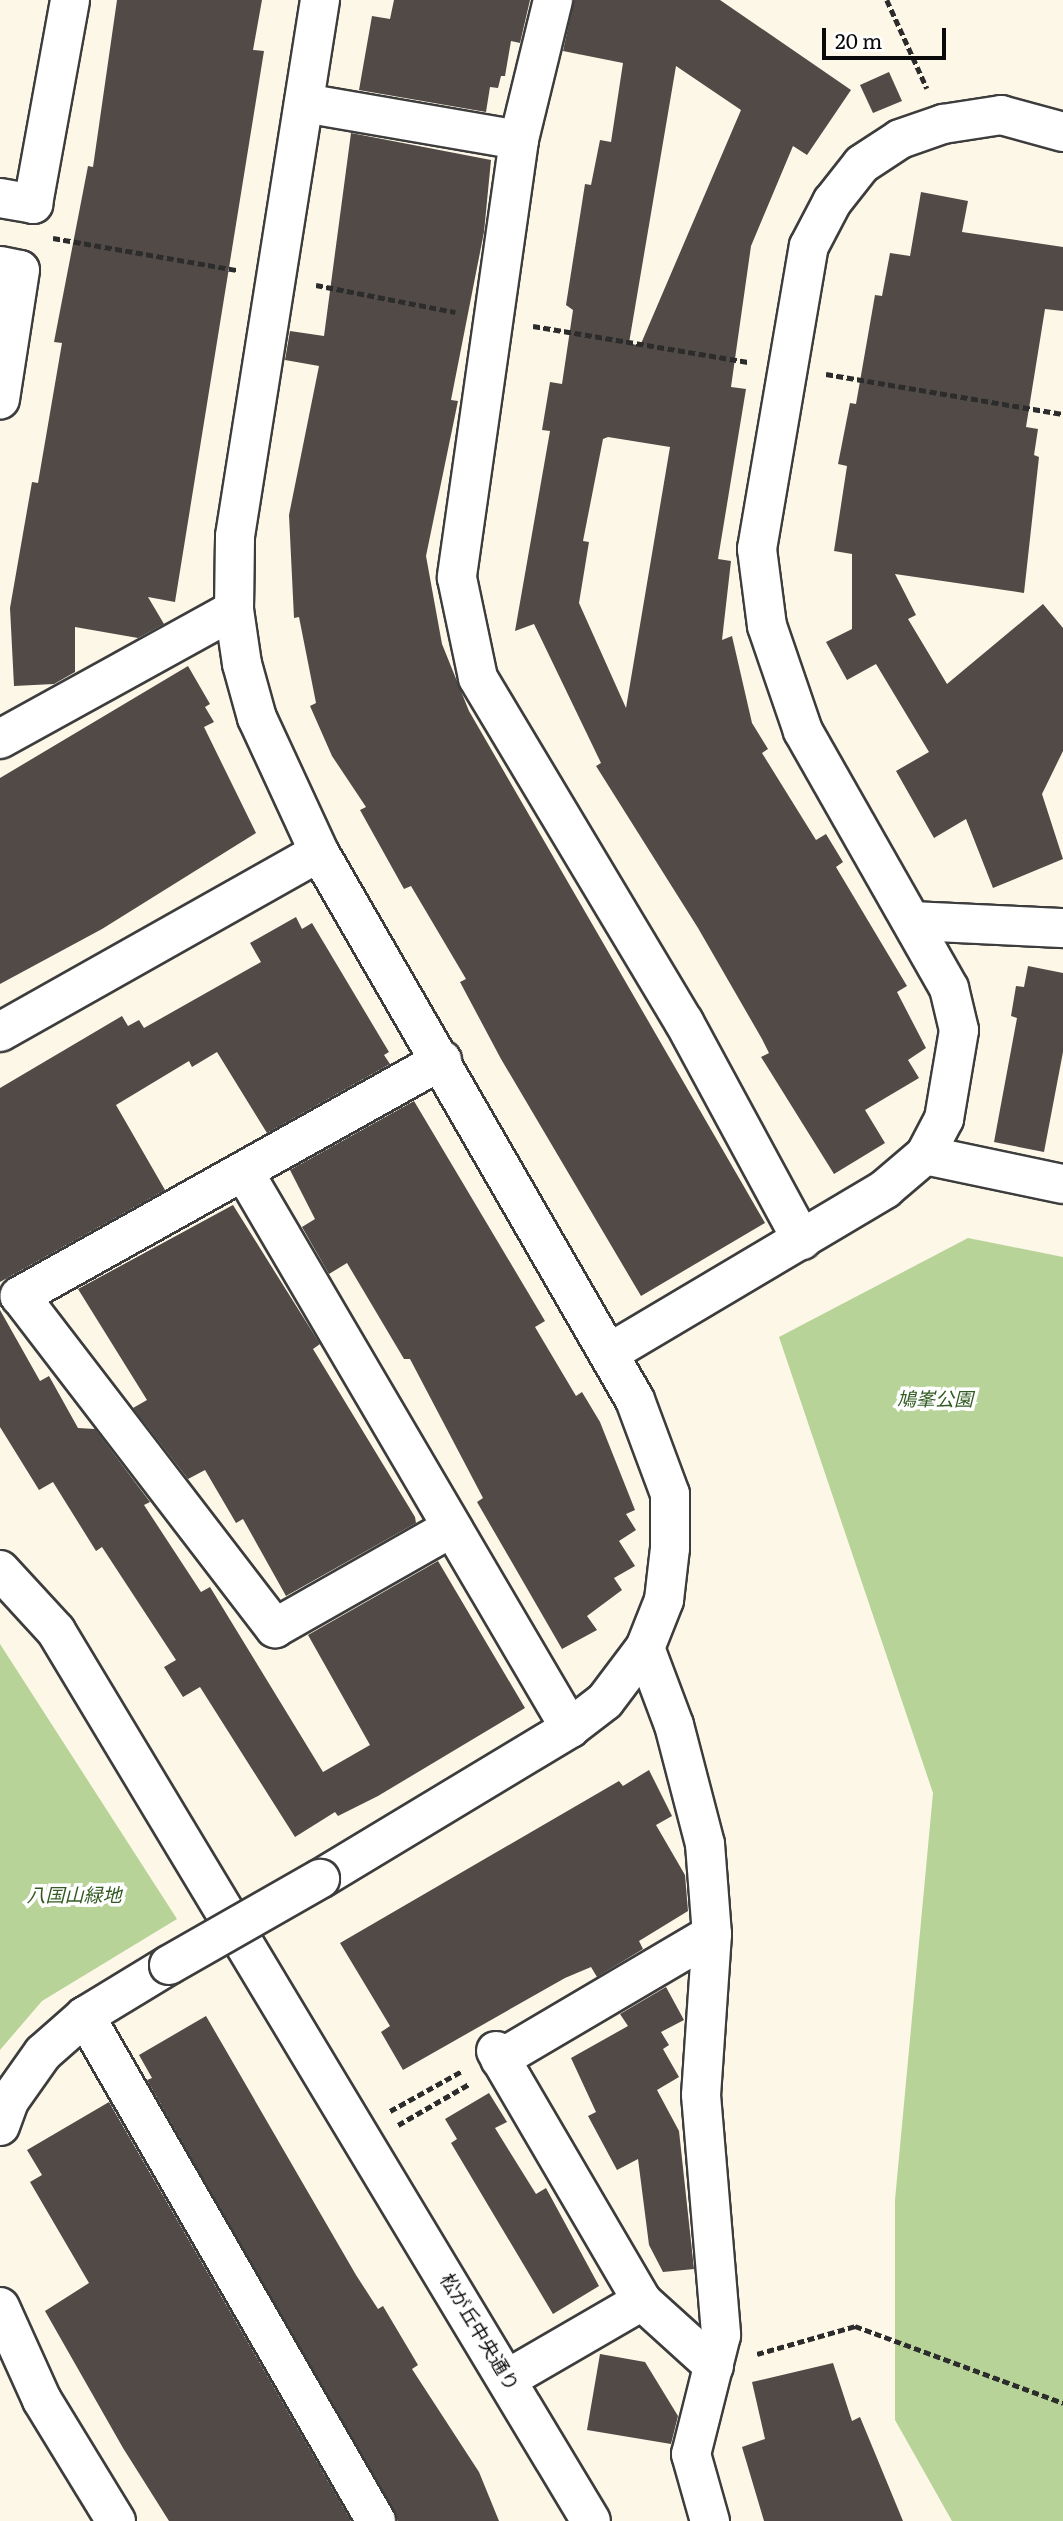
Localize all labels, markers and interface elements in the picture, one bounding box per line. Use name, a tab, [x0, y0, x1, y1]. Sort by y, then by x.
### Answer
scale bar	[825, 14, 949, 58]
text: 20 m	[835, 24, 882, 55]
park label: 鳩峯公園	[897, 1388, 973, 1410]
park label: 八国山緑地	[27, 1884, 121, 1906]
street label: 松が丘中央通り	[436, 2269, 524, 2395]

